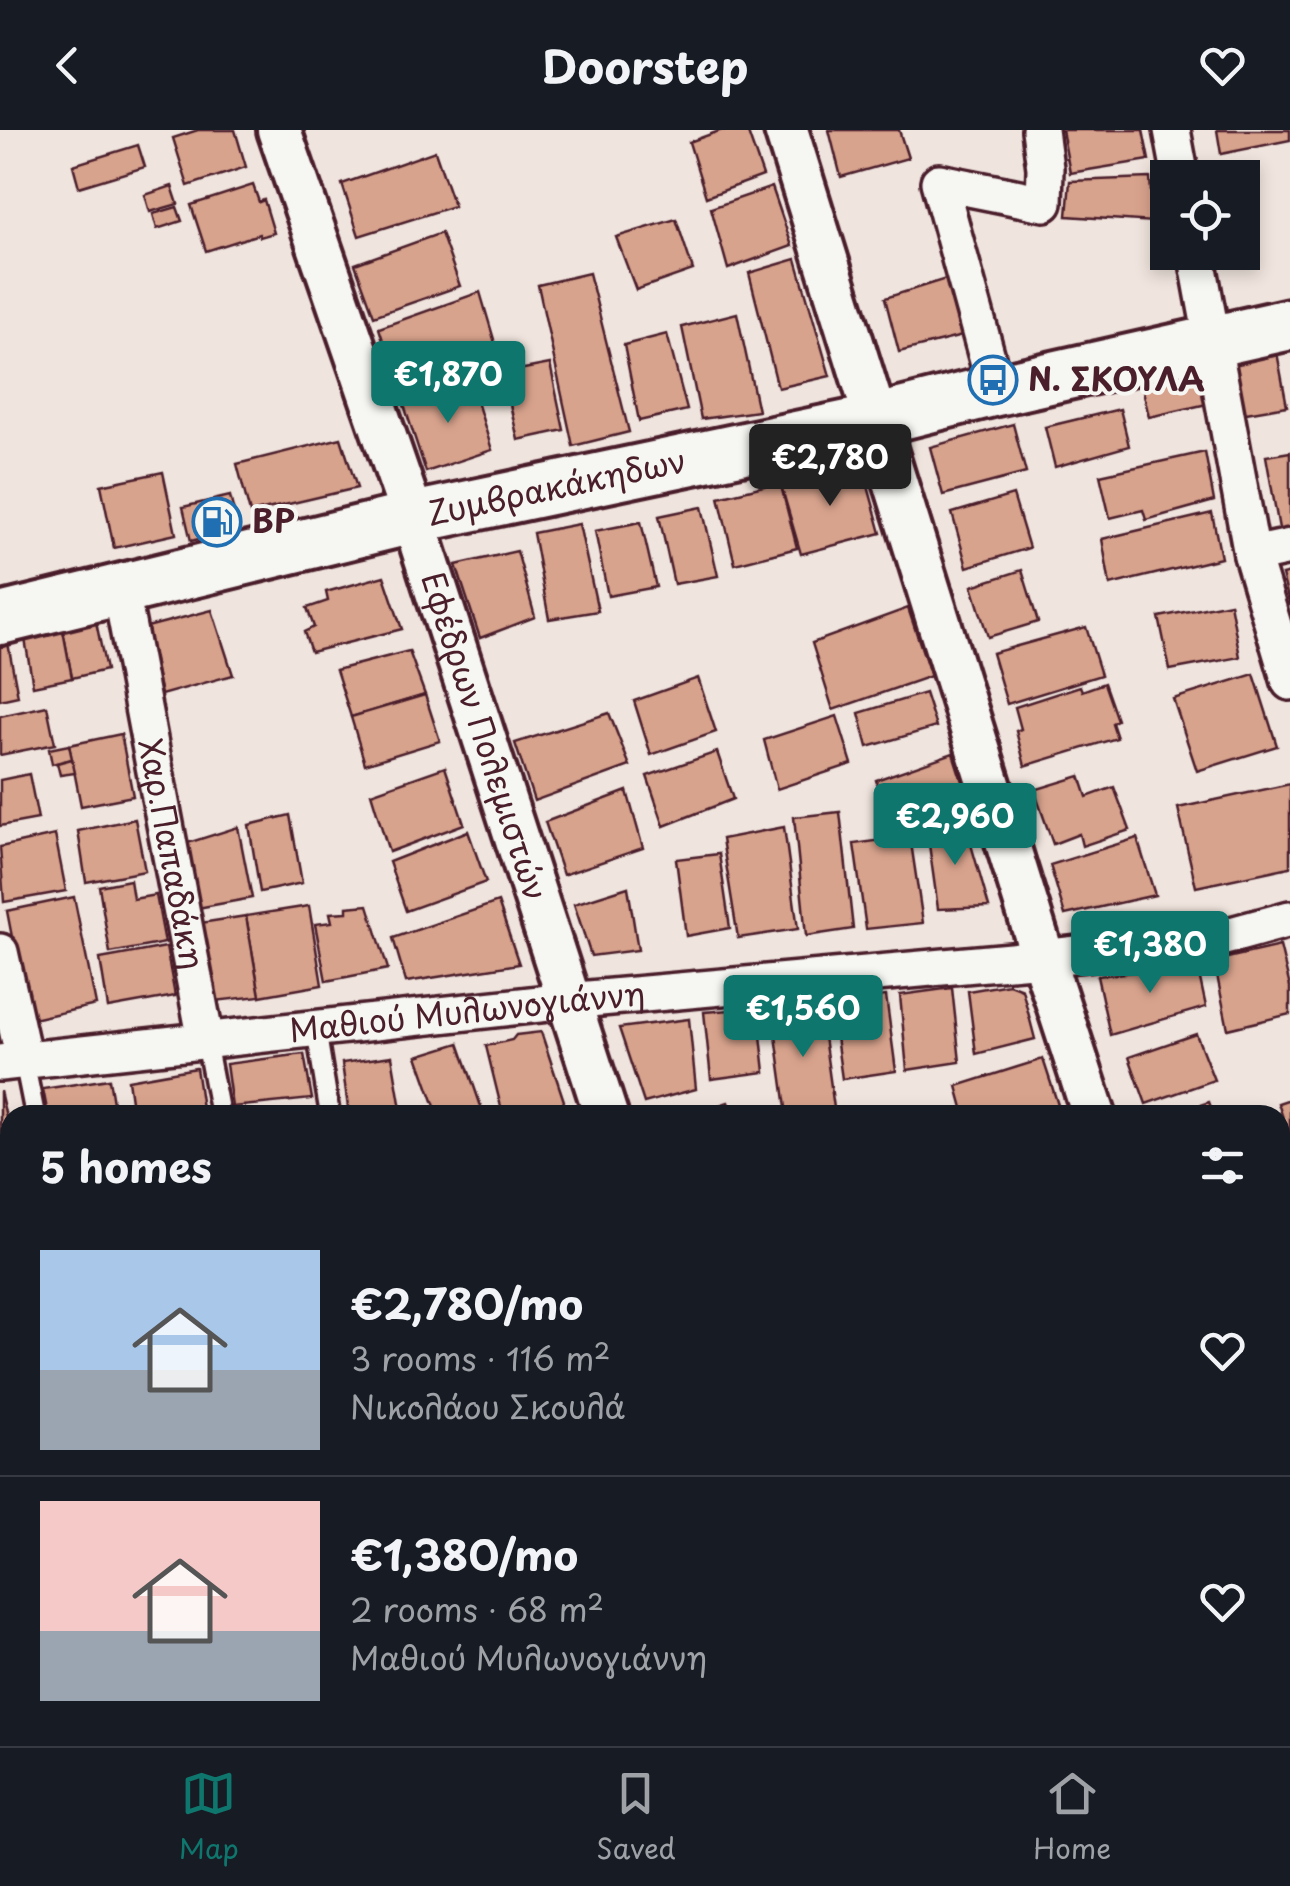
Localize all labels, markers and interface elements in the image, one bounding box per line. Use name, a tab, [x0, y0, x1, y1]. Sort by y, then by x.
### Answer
text: Doorstep	[542, 31, 748, 99]
icon: back	[40, 38, 95, 93]
icon: heart	[1195, 38, 1250, 93]
map controls	[1150, 160, 1260, 270]
button: locate	[1150, 160, 1260, 270]
pin: €1,870	[367, 341, 529, 426]
text: €1,870	[393, 349, 503, 397]
bus stop icon: Ν. ΣΚΟΥΛΑ	[967, 354, 1019, 406]
place label: Ν. ΣΚΟΥΛΑ	[1028, 354, 1205, 402]
pin: €2,780	[749, 424, 911, 509]
text: €2,780	[771, 432, 889, 480]
street label: Ζυμβρακάκηδων	[422, 435, 690, 536]
fuel station icon: BP	[191, 496, 243, 548]
place label: BP	[252, 496, 295, 544]
street label: Εφέδρων Πολεμιστών	[410, 565, 561, 906]
street label: Χαρ.Παπαδάκη	[127, 735, 218, 973]
pin: €2,960	[874, 783, 1036, 868]
text: €2,960	[896, 791, 1014, 839]
pin: €1,380	[1069, 911, 1231, 996]
text: €1,380	[1093, 919, 1207, 967]
street label: Μαθιού Μυλωνογιάννη	[287, 968, 647, 1053]
pin: €1,560	[722, 975, 884, 1060]
text: €1,560	[746, 983, 860, 1031]
text: 5 homes	[40, 1134, 212, 1197]
icon: filters	[1195, 1138, 1250, 1193]
text: €2,780/mo	[350, 1271, 583, 1334]
icon: home	[120, 1290, 240, 1410]
icon: heart	[1195, 1323, 1250, 1378]
text: 3 rooms · 116 m²	[350, 1334, 611, 1382]
text: Νικολάου Σκουλά	[350, 1382, 626, 1430]
text: €1,380/mo	[350, 1522, 578, 1585]
icon: home	[120, 1541, 240, 1661]
icon: heart	[1195, 1574, 1250, 1629]
text: 2 rooms · 68 m²	[350, 1585, 604, 1633]
text: Μαθιού Μυλωνογιάννη	[350, 1633, 707, 1681]
tab: Map	[179, 1766, 239, 1869]
tab: Saved	[596, 1766, 676, 1869]
tab: Home	[1033, 1766, 1111, 1869]

